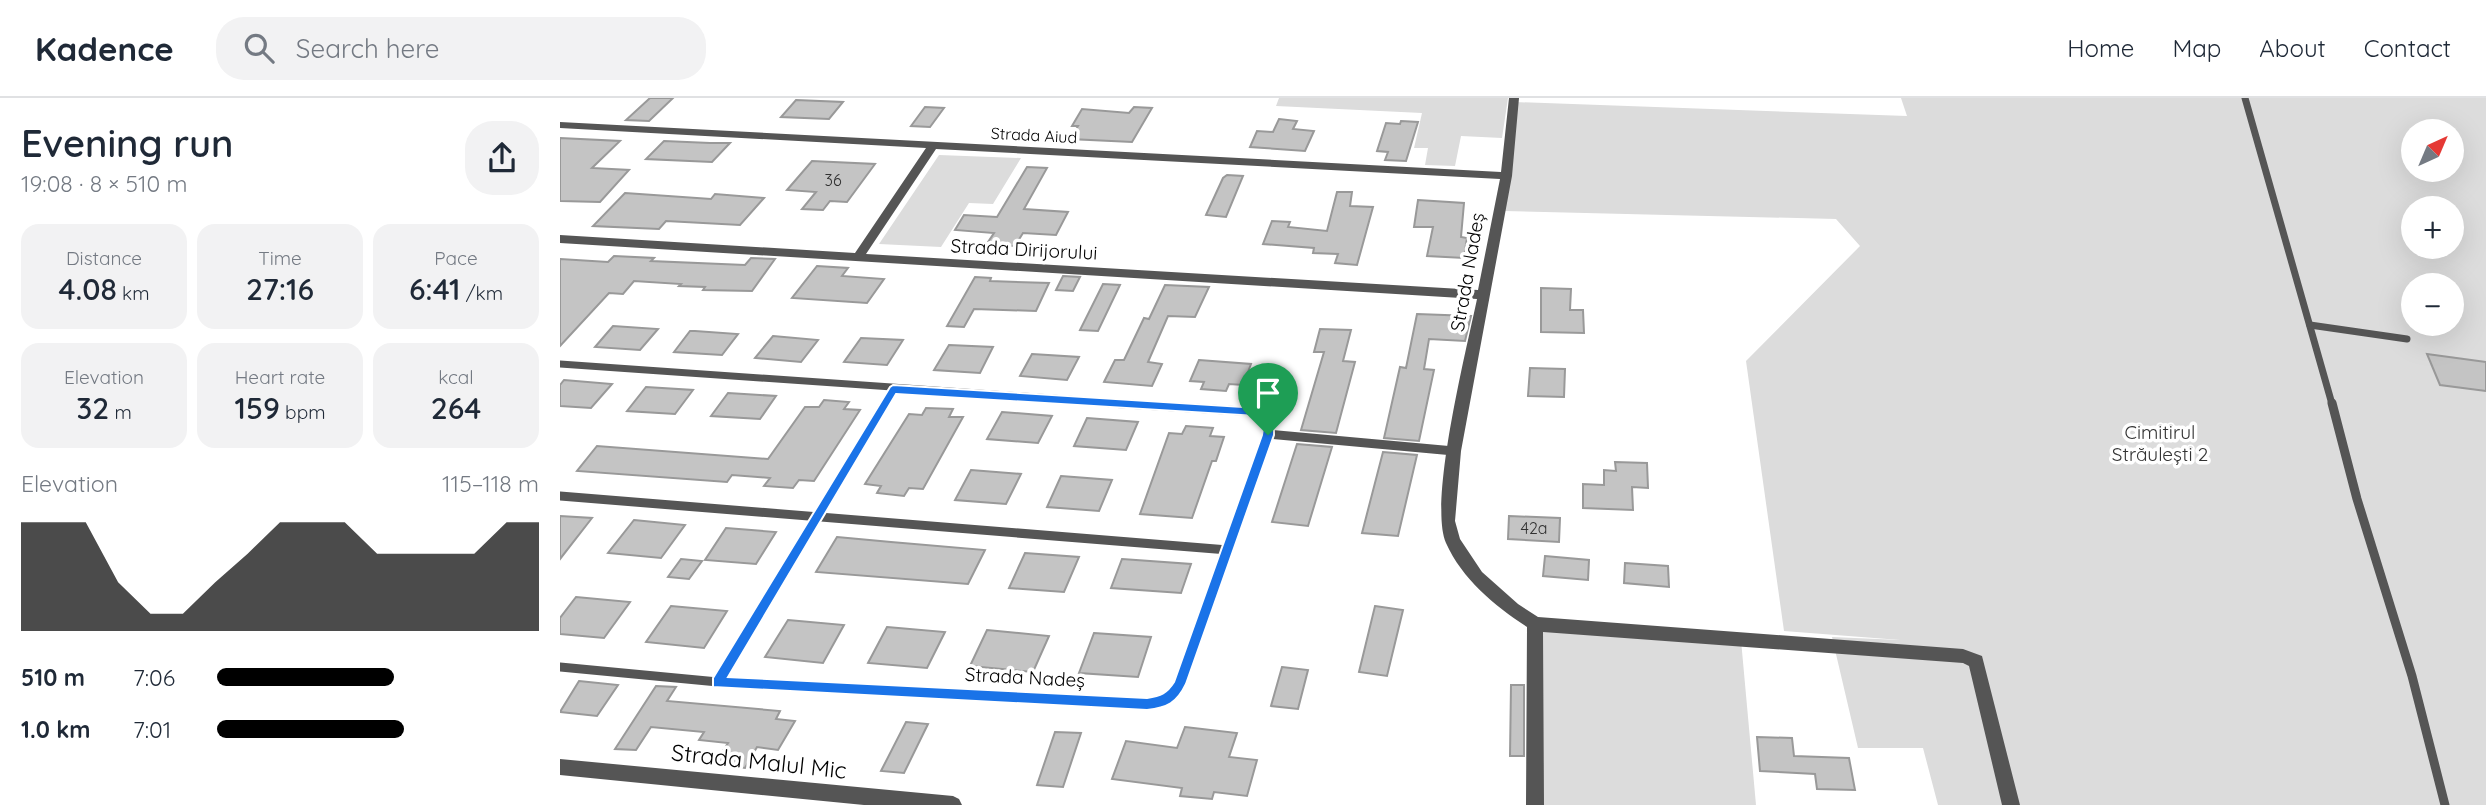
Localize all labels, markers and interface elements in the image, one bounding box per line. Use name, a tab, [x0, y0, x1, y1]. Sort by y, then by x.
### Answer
search box	[216, 17, 706, 80]
text: Kadence	[35, 28, 174, 69]
icon: search	[240, 29, 278, 67]
text: Search here	[296, 32, 439, 65]
text: Home	[2067, 33, 2134, 63]
text: Map	[2172, 33, 2221, 63]
text: About	[2259, 33, 2326, 63]
text: Contact	[2364, 33, 2451, 63]
text: Evening run	[21, 119, 234, 167]
north arrow	[2401, 119, 2464, 182]
map controls	[2401, 119, 2464, 336]
button: share	[465, 121, 539, 195]
street label: Strada Aiud	[990, 123, 1078, 147]
text: 19:08 · 8 × 510 m	[21, 169, 187, 198]
house number: 36	[825, 170, 842, 190]
button: +	[2401, 196, 2464, 259]
street label: Strada Nadeș	[1445, 211, 1489, 333]
street label: Strada Dirijorului	[950, 233, 1098, 265]
text: Distance	[66, 246, 142, 270]
text: Time	[258, 246, 302, 270]
text: Pace	[434, 246, 478, 270]
text: 4.08	[58, 270, 117, 308]
text: 27:16	[246, 270, 314, 308]
text: 6:41	[409, 270, 461, 308]
button: −	[2401, 273, 2464, 336]
text: km	[117, 281, 150, 305]
text: /km	[461, 281, 503, 305]
pin	[1238, 363, 1298, 435]
text: Elevation	[64, 365, 144, 389]
text: Heart rate	[235, 365, 325, 389]
text: kcal	[438, 365, 474, 389]
icon: arrive	[1249, 374, 1287, 412]
text: 32	[76, 389, 109, 427]
text: 159	[235, 389, 280, 427]
text: 264	[431, 389, 481, 427]
text: m	[109, 400, 132, 424]
text: bpm	[280, 400, 325, 424]
park label: Cimitirul Străulești 2	[2112, 420, 2208, 466]
text: Elevation	[21, 469, 118, 498]
text: 115–118 m	[442, 469, 539, 498]
house number: 42a	[1521, 518, 1548, 538]
street label: Strada Nadeș	[964, 662, 1086, 692]
text: 510 m	[21, 663, 85, 692]
text: 7:06	[133, 663, 175, 692]
text: 1.0 km	[21, 715, 91, 744]
text: 7:01	[133, 715, 171, 744]
street label: Strada Malul Mic	[670, 737, 848, 785]

